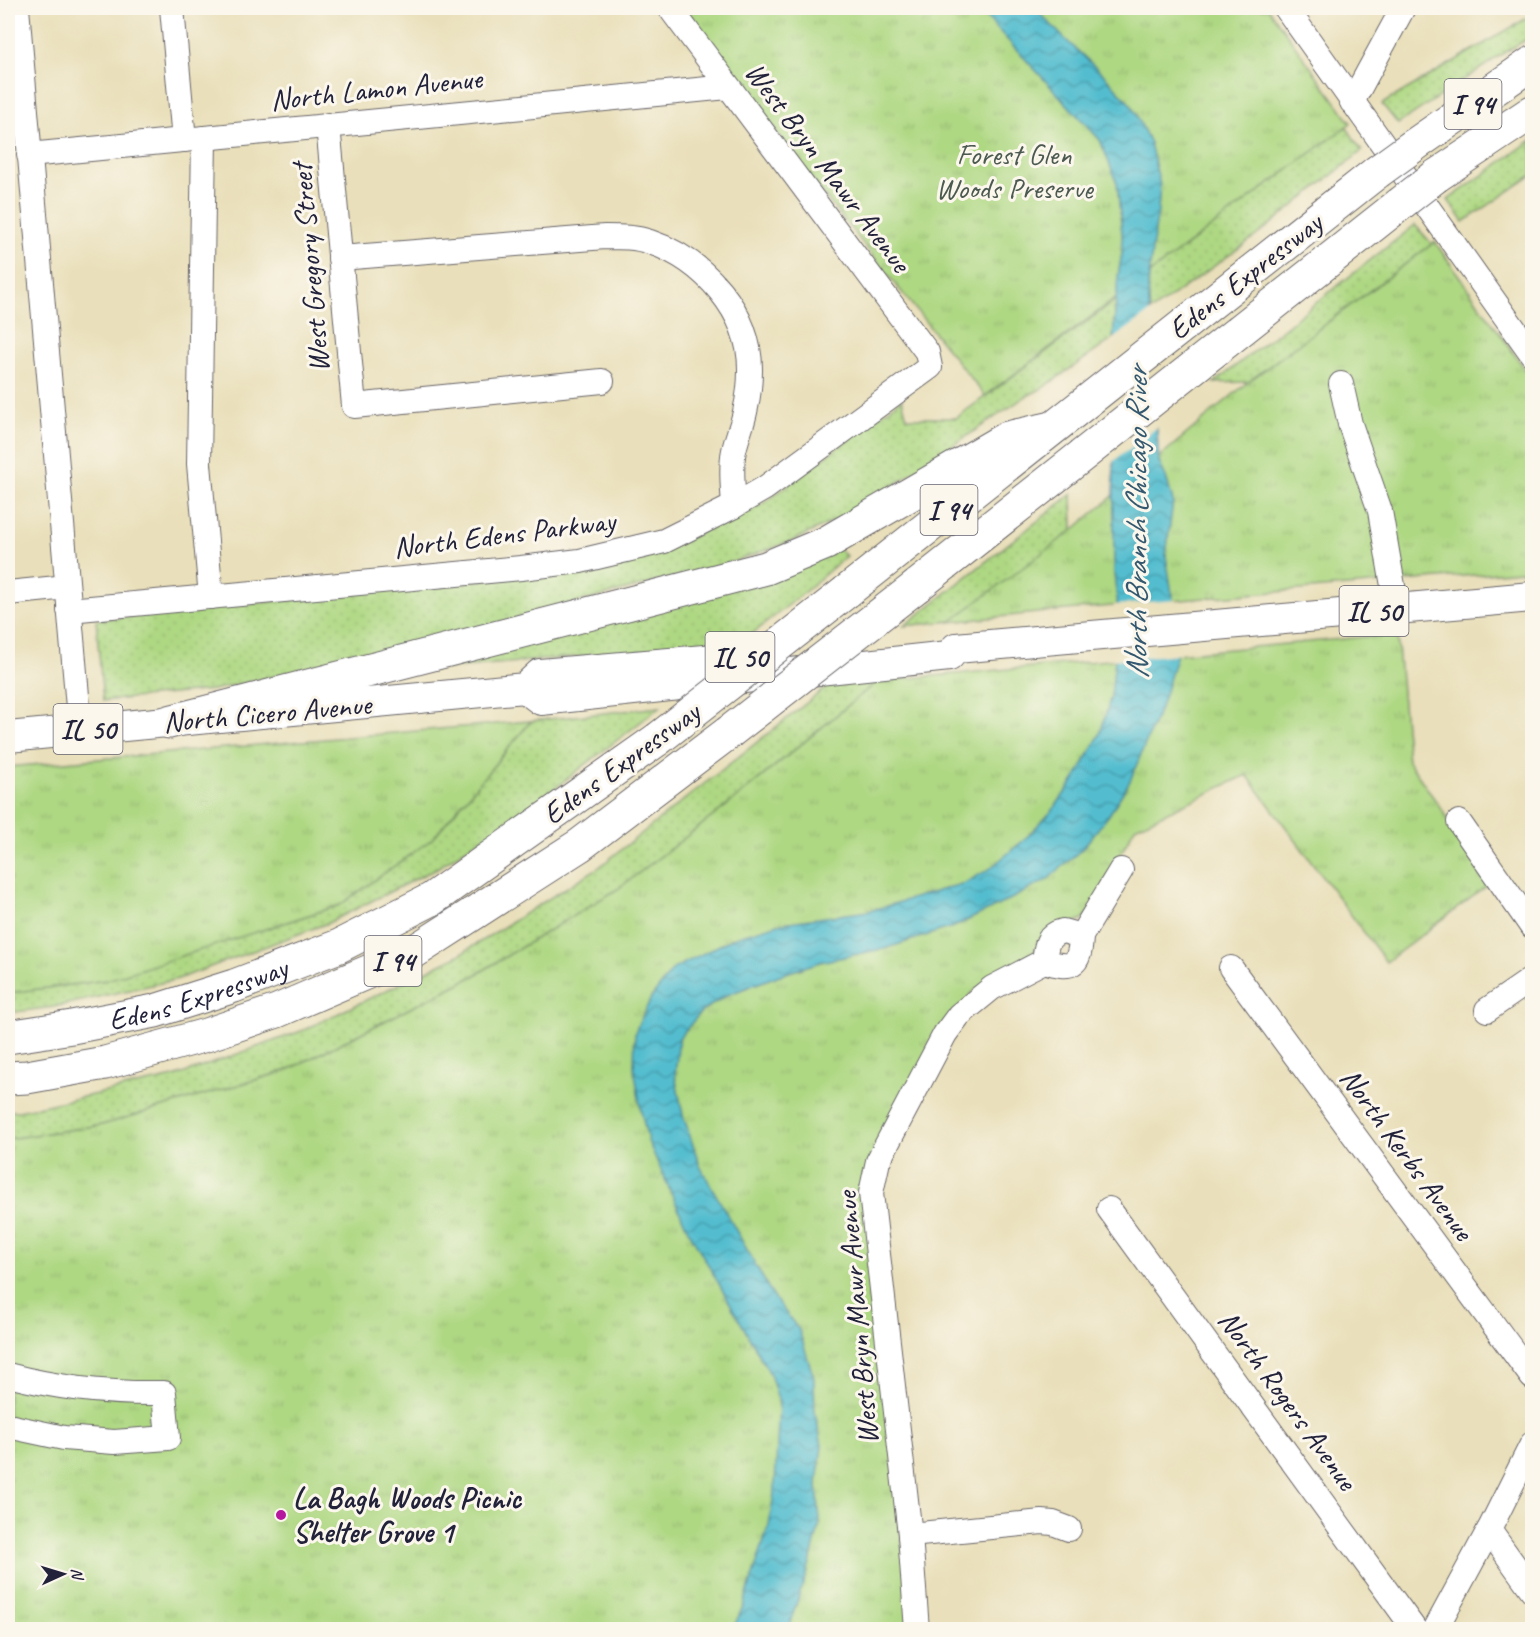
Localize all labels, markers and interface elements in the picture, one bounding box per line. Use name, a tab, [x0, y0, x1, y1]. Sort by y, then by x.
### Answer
street label: West Bryn Mawr Avenue	[737, 54, 921, 281]
street label: North Lamon Avenue	[268, 59, 486, 119]
road number: I 94	[1444, 79, 1502, 129]
park label: Forest Glen Woods Preserve	[936, 135, 1095, 207]
street label: West Gregory Street	[282, 158, 338, 374]
street label: Edens Expressway	[1160, 202, 1332, 348]
water label: North Branch Chicago River	[1116, 362, 1157, 679]
road number: I 94	[920, 485, 978, 535]
street label: North Edens Parkway	[391, 501, 620, 566]
road number: IL 50	[1340, 586, 1408, 636]
road number: IL 50	[706, 632, 774, 682]
street label: North Cicero Avenue	[162, 685, 375, 741]
street label: Edens Expressway	[535, 692, 709, 833]
road number: IL 50	[54, 704, 122, 754]
road number: I 94	[364, 936, 422, 986]
street label: Edens Expressway	[105, 948, 295, 1039]
street label: North Kerbs Avenue	[1332, 1060, 1484, 1250]
street label: West Bryn Mawr Avenue	[827, 1188, 887, 1446]
street label: North Rogers Avenue	[1210, 1303, 1367, 1499]
place label: La Bagh Woods Picnic Shelter Grove 1	[293, 1479, 523, 1551]
marker: La Bagh Woods Picnic Shelter Grove 1	[274, 1508, 288, 1522]
north arrow	[33, 1544, 93, 1604]
text: N	[67, 1567, 88, 1582]

